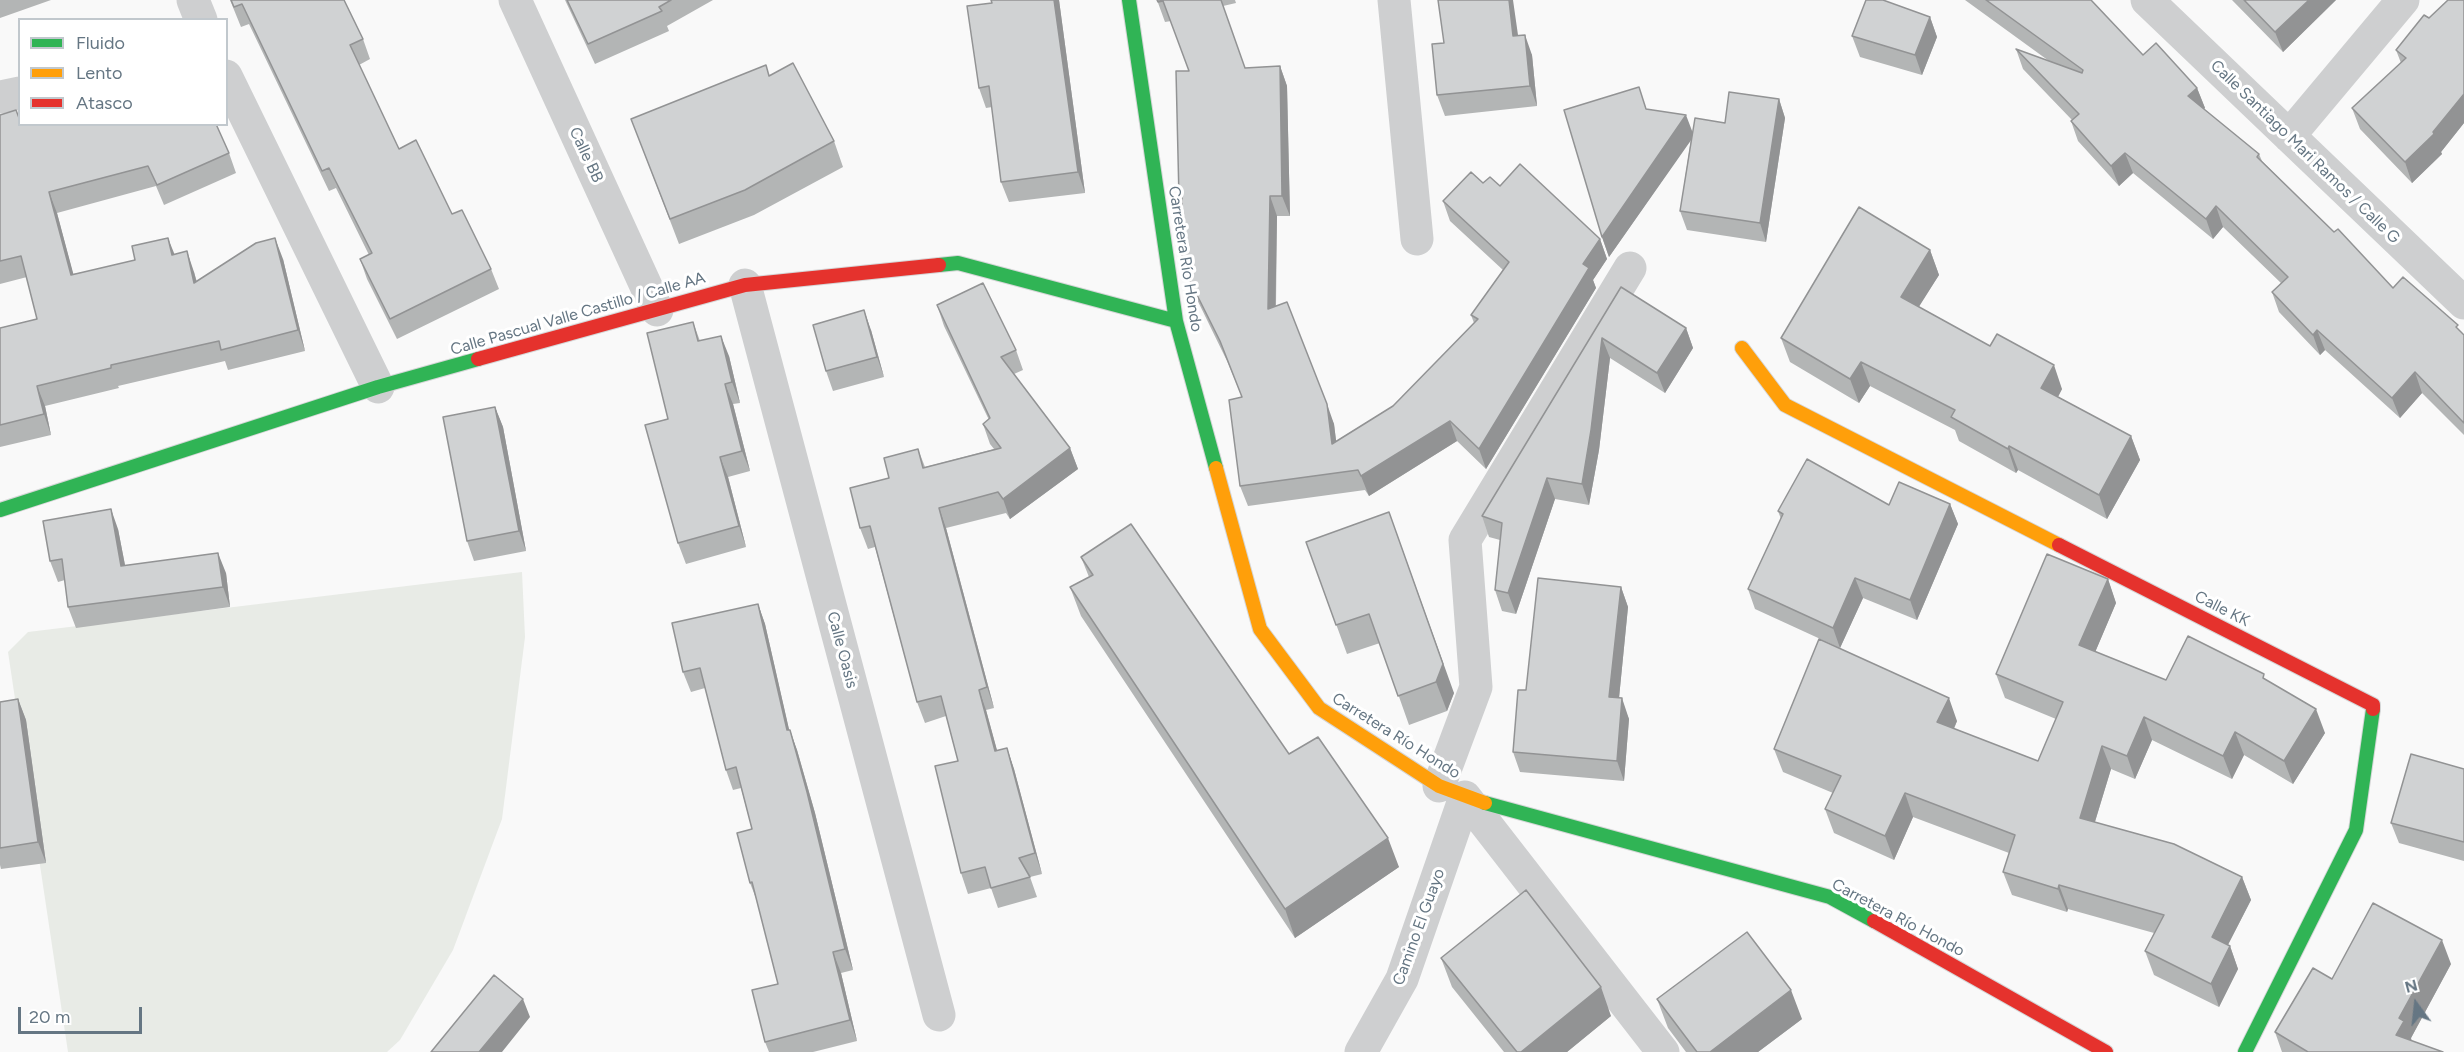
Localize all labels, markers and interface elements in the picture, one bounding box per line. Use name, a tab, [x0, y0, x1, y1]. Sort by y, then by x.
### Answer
legend	[18, 18, 228, 126]
text: Fluido	[76, 32, 125, 54]
street label: Calle Santiago Mari Ramos / Calle G	[2206, 56, 2404, 248]
text: Lento	[76, 62, 122, 84]
text: Atasco	[76, 92, 133, 114]
street label: Calle BB	[565, 124, 607, 186]
street label: Carretera Río Hondo	[1164, 185, 1206, 333]
street label: Calle Pascual Valle Castillo / Calle AA	[448, 268, 708, 360]
street label: Calle KK	[2191, 587, 2253, 631]
street label: Calle Oasis	[823, 610, 861, 690]
street label: Carretera Río Hondo	[1328, 689, 1464, 783]
street label: Camino El Guayo	[1389, 866, 1449, 988]
street label: Carretera Río Hondo	[1828, 875, 1968, 961]
north arrow	[2386, 974, 2446, 1034]
text: N	[2403, 975, 2420, 997]
scale bar	[21, 995, 146, 1033]
text: 20 m	[29, 1006, 70, 1028]

